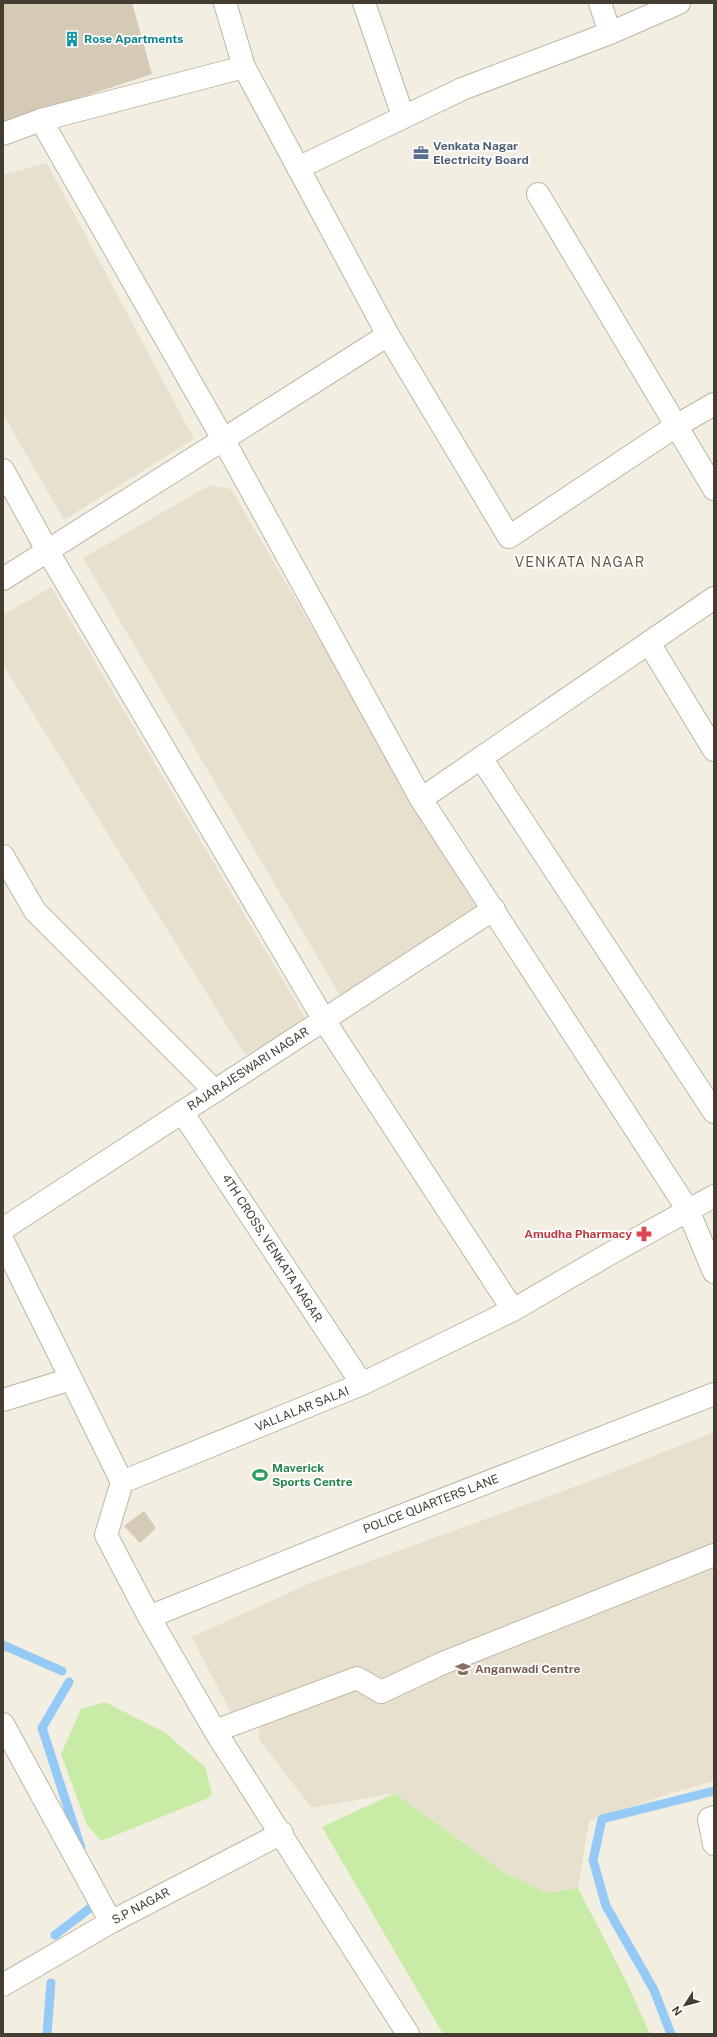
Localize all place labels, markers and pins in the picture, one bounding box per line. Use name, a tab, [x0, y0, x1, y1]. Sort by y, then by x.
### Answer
building icon: Rose Apartments	[63, 30, 81, 48]
place label: Rose Apartments	[84, 32, 183, 46]
place label: Venkata Nagar Electricity Board	[433, 139, 529, 167]
office icon: Venkata Nagar Electricity Board	[412, 144, 430, 162]
pharmacy icon: Amudha Pharmacy	[635, 1225, 653, 1243]
place label: Amudha Pharmacy	[524, 1227, 632, 1241]
place label: Maverick Sports Centre	[272, 1461, 353, 1489]
sports icon: Maverick Sports Centre	[251, 1466, 269, 1484]
school or university icon: Anganwadi Centre	[454, 1660, 472, 1678]
place label: Anganwadi Centre	[475, 1662, 581, 1676]

